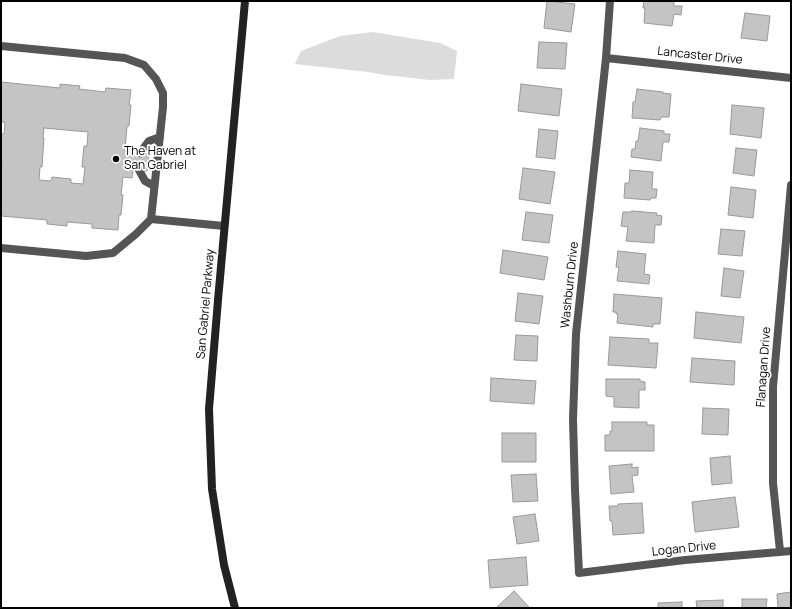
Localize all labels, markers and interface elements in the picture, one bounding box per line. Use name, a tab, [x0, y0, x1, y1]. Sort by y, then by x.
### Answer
street label: Lancaster Drive	[657, 44, 743, 68]
place label: The Haven at San Gabriel	[124, 145, 196, 173]
marker: The Haven at San Gabriel	[111, 154, 121, 164]
street label: Washburn Drive	[558, 241, 582, 329]
street label: San Gabriel Parkway	[194, 248, 218, 360]
street label: Flanagan Drive	[754, 326, 774, 408]
street label: Logan Drive	[651, 538, 717, 560]

